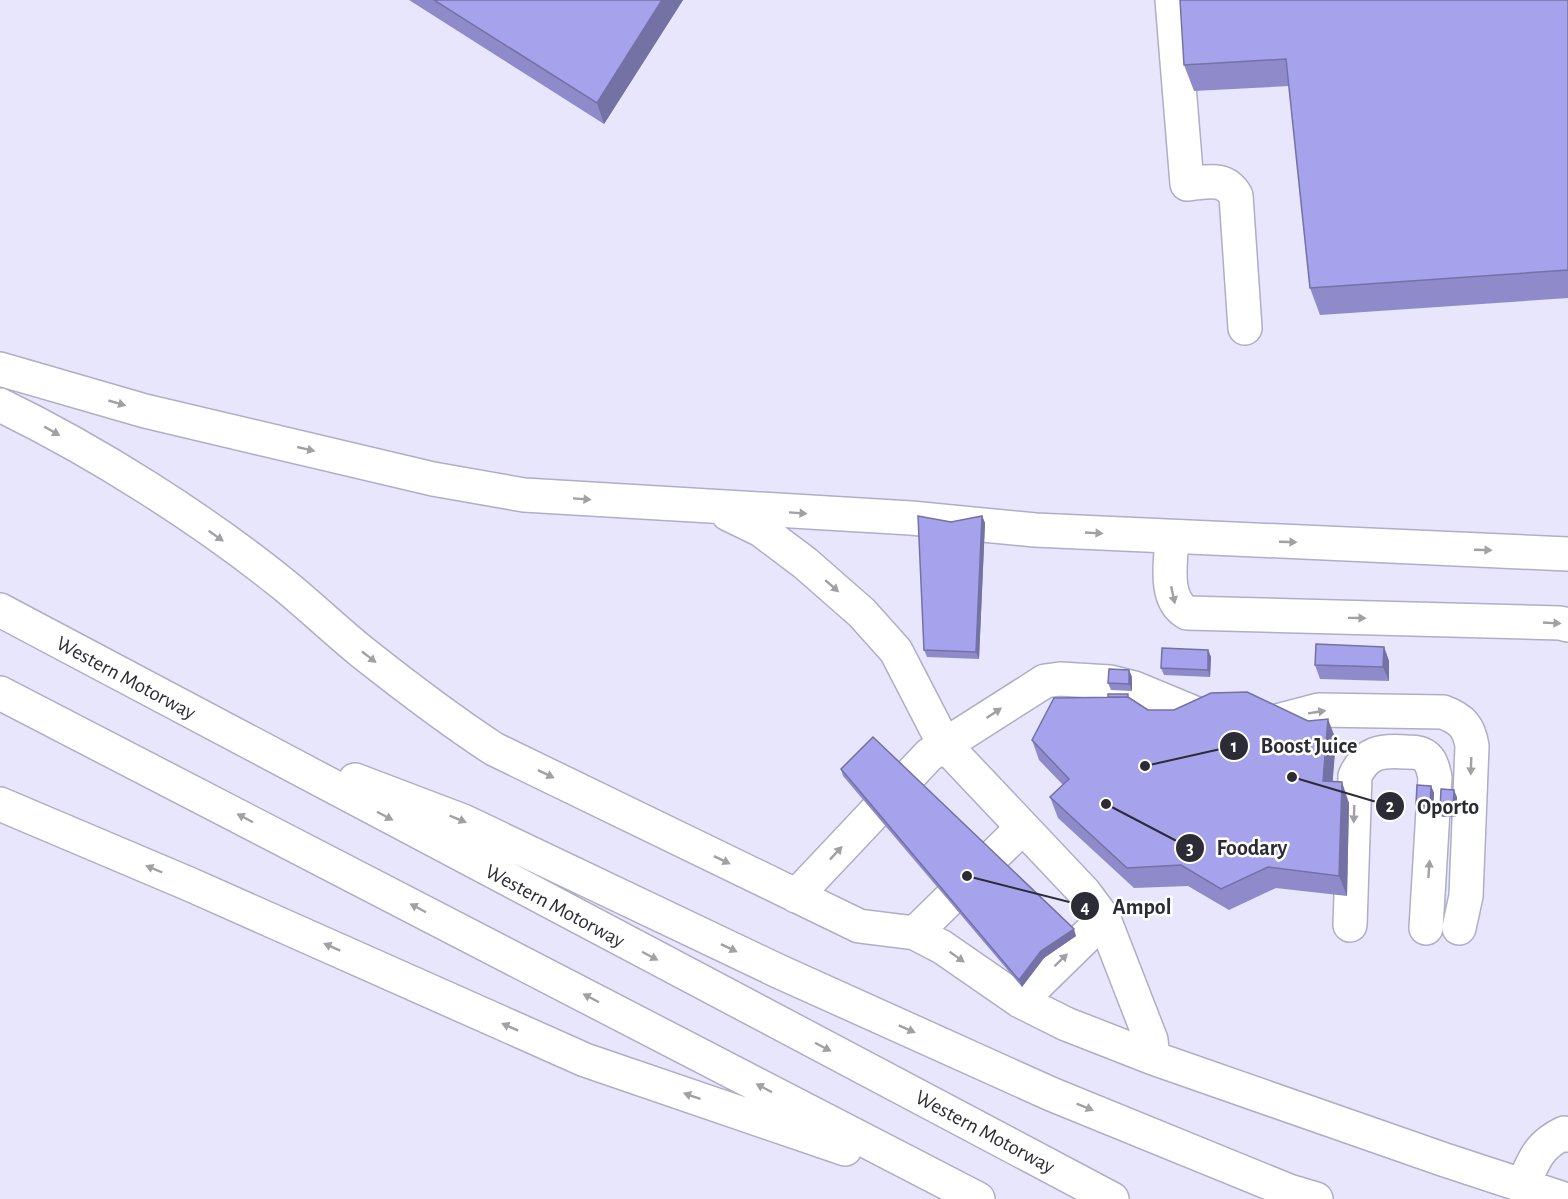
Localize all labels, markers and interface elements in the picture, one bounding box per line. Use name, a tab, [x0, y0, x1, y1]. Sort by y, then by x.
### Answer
one-way arrow	[108, 399, 126, 408]
one-way arrow	[44, 426, 60, 437]
one-way arrow	[297, 444, 315, 454]
one-way arrow	[573, 494, 592, 503]
one-way arrow	[788, 508, 807, 517]
one-way arrow	[1084, 528, 1103, 538]
one-way arrow	[208, 530, 224, 542]
one-way arrow	[1279, 537, 1298, 546]
one-way arrow	[1474, 546, 1493, 555]
one-way arrow	[824, 579, 839, 592]
one-way arrow	[1169, 586, 1178, 605]
one-way arrow	[1347, 613, 1366, 622]
one-way arrow	[1542, 618, 1561, 628]
street label: Western Motorway	[53, 632, 199, 724]
one-way arrow	[361, 651, 376, 663]
one-way arrow	[985, 707, 1001, 719]
one-way arrow	[1307, 707, 1326, 716]
callout: Boost Juice	[1219, 726, 1370, 766]
text: Boost Juice	[1261, 735, 1357, 757]
text: 1	[1231, 738, 1237, 756]
one-way arrow	[1467, 756, 1476, 775]
one-way arrow	[538, 770, 555, 779]
callout: Oporto	[1375, 786, 1491, 826]
text: Oporto	[1417, 796, 1479, 818]
text: 2	[1386, 798, 1395, 816]
one-way arrow	[1349, 804, 1358, 823]
one-way arrow	[377, 811, 394, 821]
one-way arrow	[237, 813, 254, 823]
one-way arrow	[449, 815, 467, 824]
callout: Foodary	[1175, 828, 1300, 868]
text: Foodary	[1217, 837, 1288, 860]
text: 3	[1186, 840, 1194, 858]
one-way arrow	[829, 847, 843, 861]
one-way arrow	[713, 855, 730, 864]
street label: Western Motorway	[482, 860, 628, 952]
one-way arrow	[1425, 860, 1434, 879]
one-way arrow	[144, 864, 162, 874]
callout: Ampol	[1070, 886, 1183, 926]
text: Ampol	[1113, 896, 1171, 918]
text: 4	[1080, 899, 1090, 917]
one-way arrow	[410, 903, 427, 913]
one-way arrow	[324, 943, 341, 952]
one-way arrow	[721, 943, 738, 952]
one-way arrow	[642, 951, 659, 961]
one-way arrow	[949, 951, 965, 963]
one-way arrow	[1054, 953, 1069, 967]
one-way arrow	[582, 993, 599, 1003]
one-way arrow	[502, 1022, 519, 1031]
one-way arrow	[898, 1024, 915, 1033]
one-way arrow	[815, 1042, 832, 1052]
one-way arrow	[755, 1083, 772, 1093]
street label: Western Motorway	[912, 1086, 1058, 1178]
one-way arrow	[683, 1091, 701, 1101]
one-way arrow	[1076, 1103, 1094, 1112]

